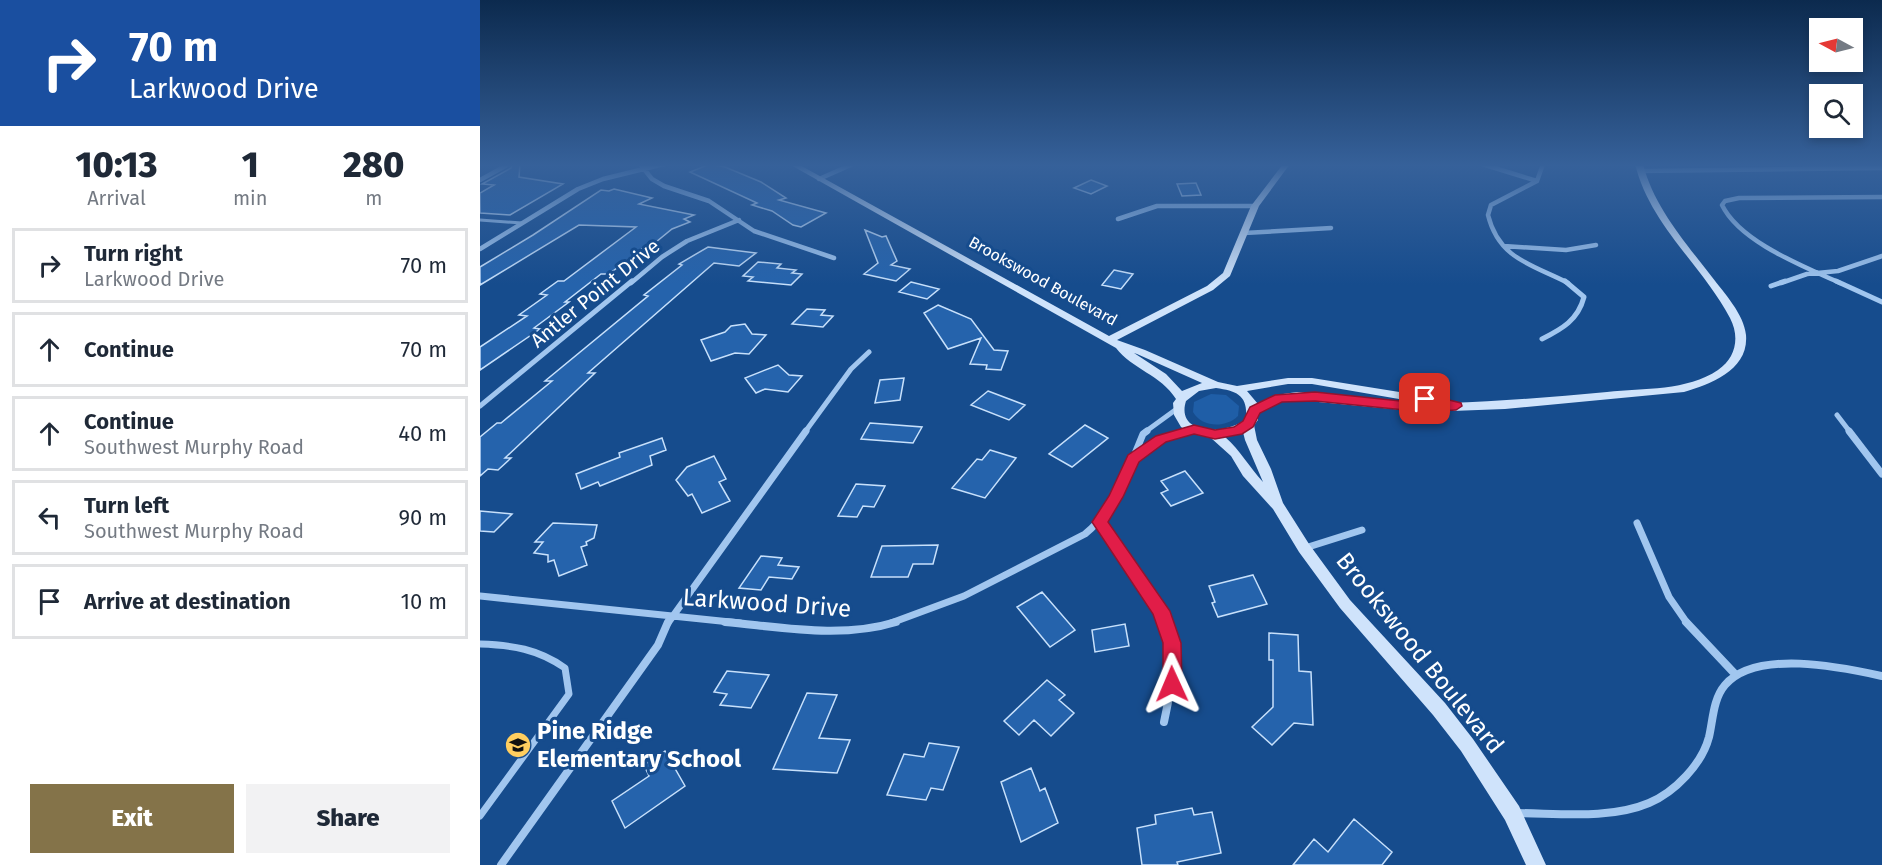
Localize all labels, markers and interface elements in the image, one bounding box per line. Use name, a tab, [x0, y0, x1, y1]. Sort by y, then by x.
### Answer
north arrow	[1809, 18, 1863, 72]
map controls	[1809, 18, 1863, 138]
text: 70 m	[129, 22, 218, 72]
icon: right	[30, 24, 108, 102]
text: Larkwood Drive	[129, 73, 319, 105]
button: search	[1809, 84, 1863, 138]
text: 10:13	[76, 143, 157, 187]
text: 1	[242, 143, 259, 187]
text: 280	[343, 143, 404, 187]
text: Arrival	[87, 186, 146, 210]
text: min	[233, 186, 267, 210]
text: m	[365, 186, 382, 210]
street label: Brookswood Boulevard	[965, 232, 1121, 330]
street label: Antler Point Drive	[526, 234, 664, 352]
text: Turn right	[84, 240, 183, 267]
icon: right	[33, 249, 66, 282]
text: 70 m	[401, 252, 447, 279]
text: Larkwood Drive	[84, 267, 224, 291]
icon: ahead	[33, 333, 66, 366]
text: Continue	[84, 336, 174, 363]
text: 70 m	[401, 336, 447, 363]
pin	[1399, 373, 1450, 424]
icon: arrive	[1408, 382, 1441, 415]
text: Continue	[84, 408, 174, 435]
icon: ahead	[33, 417, 66, 450]
text: 40 m	[398, 420, 447, 447]
text: Southwest Murphy Road	[84, 435, 304, 459]
text: Turn left	[84, 492, 169, 519]
icon: left	[33, 501, 66, 534]
text: 90 m	[398, 504, 447, 531]
text: Southwest Murphy Road	[84, 519, 304, 543]
street label: Brookswood Boulevard	[1330, 547, 1510, 759]
street label: Larkwood Drive	[682, 583, 852, 623]
icon: arrive	[33, 585, 66, 618]
text: Arrive at destination	[84, 588, 291, 615]
text: 10 m	[401, 588, 447, 615]
position arrow	[1140, 652, 1204, 716]
place label: Pine Ridge Elementary School	[537, 717, 742, 773]
school or university icon: Pine Ridge Elementary School	[503, 730, 533, 760]
button: Exit	[30, 784, 234, 853]
button: Share	[246, 784, 450, 853]

